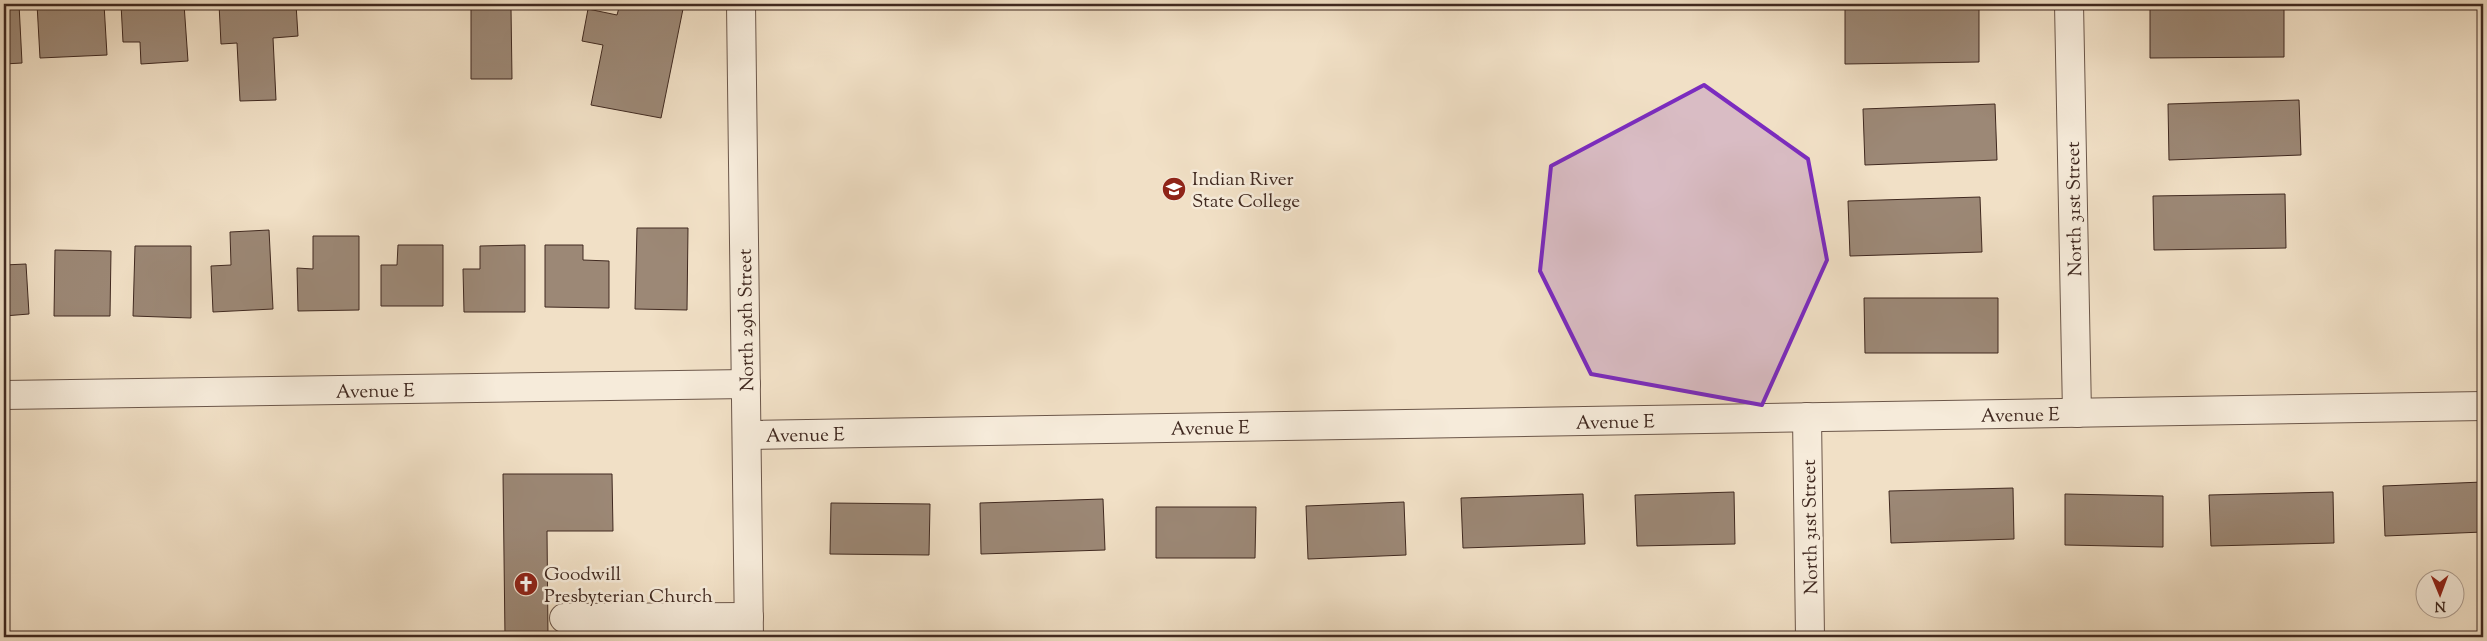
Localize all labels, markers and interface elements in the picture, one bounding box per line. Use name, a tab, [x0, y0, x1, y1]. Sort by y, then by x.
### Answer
street label: North 31st Street	[2061, 141, 2090, 277]
place label: Indian River State College	[1192, 167, 1300, 216]
school or university icon: Indian River State College	[1161, 176, 1187, 202]
street label: North 29th Street	[733, 248, 762, 392]
street label: Avenue E	[335, 378, 415, 407]
street label: Avenue E	[1980, 402, 2060, 431]
street label: Avenue E	[1575, 409, 1655, 438]
street label: Avenue E	[1170, 415, 1250, 444]
street label: Avenue E	[765, 422, 845, 451]
street label: North 31st Street	[1797, 459, 1826, 595]
place label: Goodwill Presbyterian Church	[544, 562, 713, 611]
north arrow	[2414, 568, 2464, 618]
church icon: Goodwill Presbyterian Church	[513, 571, 539, 597]
text: N	[2434, 595, 2446, 615]

